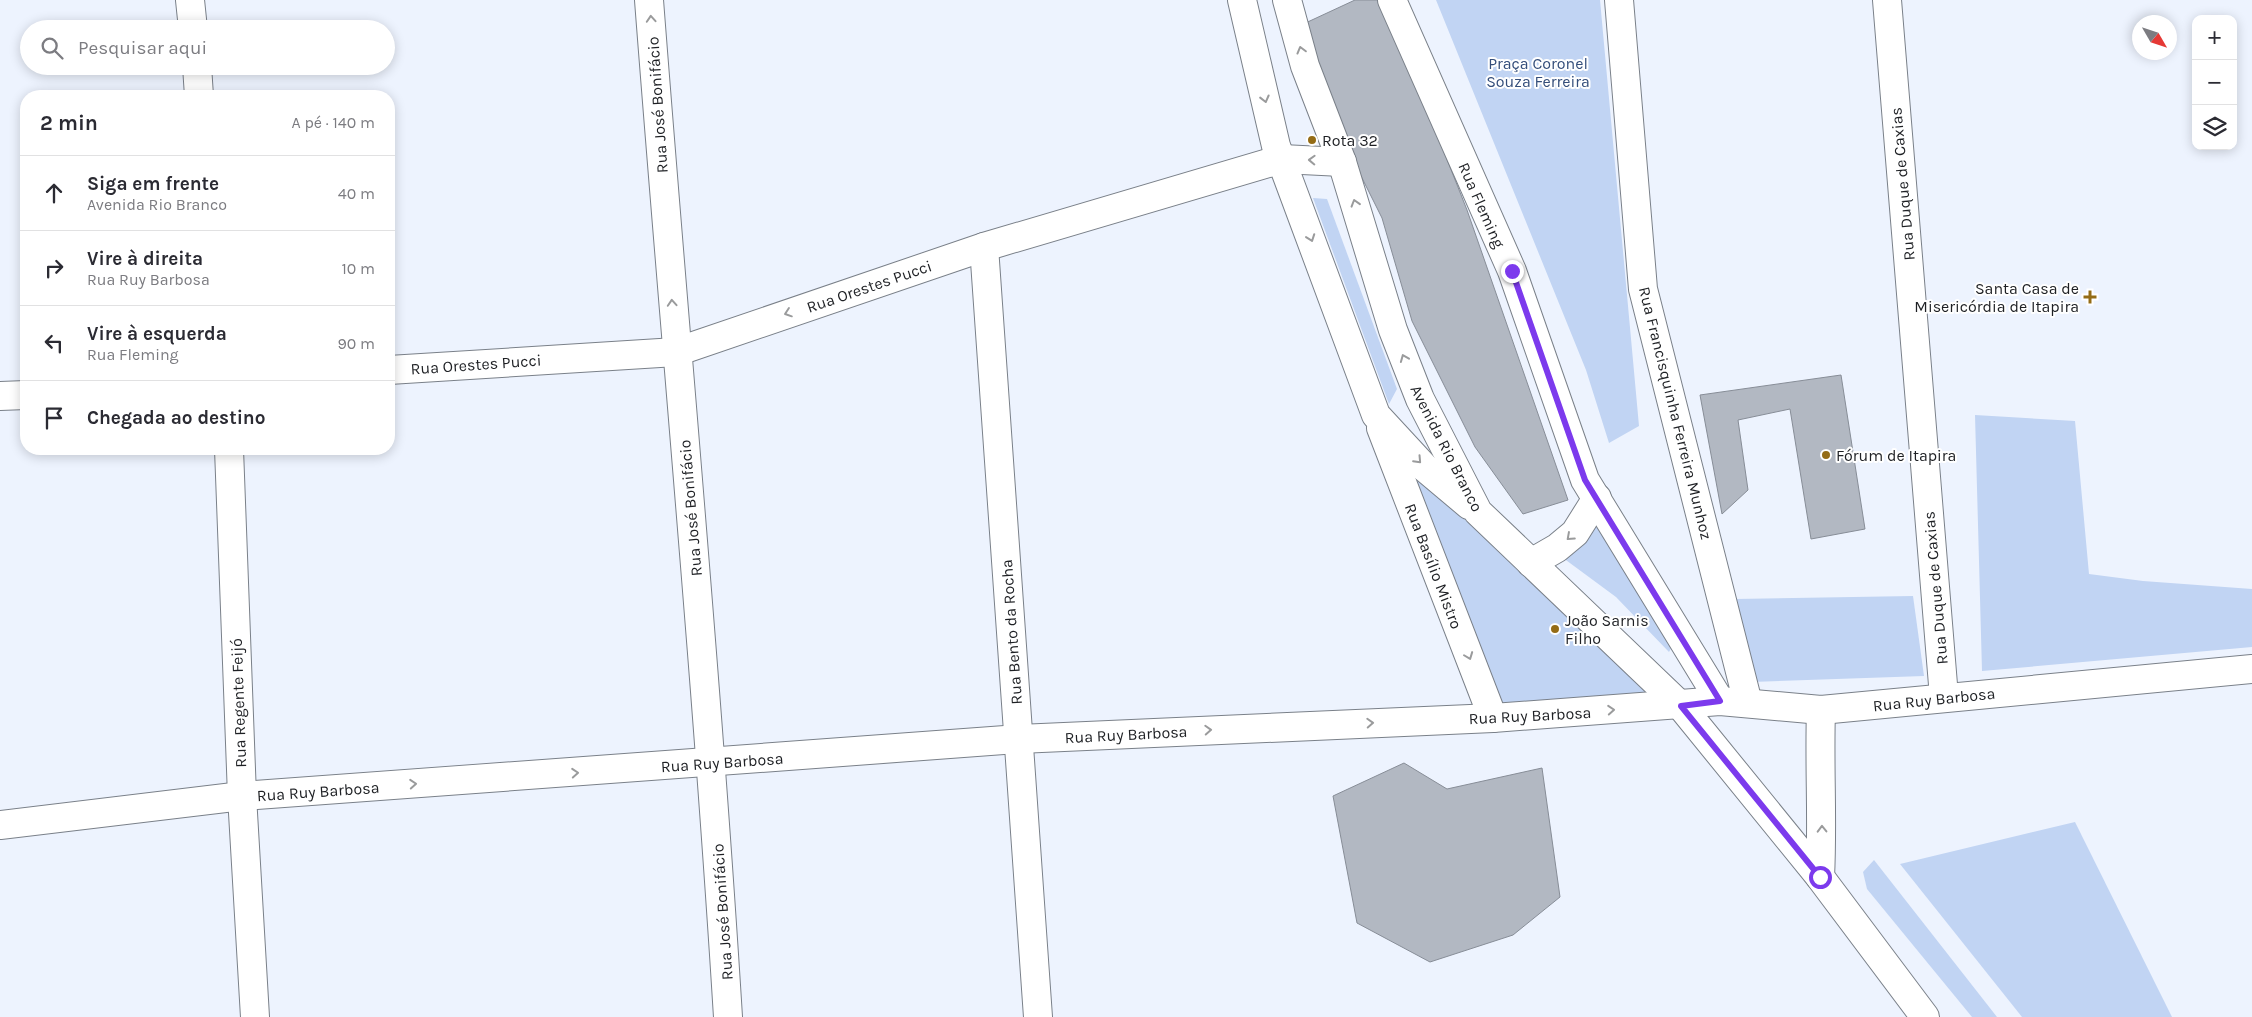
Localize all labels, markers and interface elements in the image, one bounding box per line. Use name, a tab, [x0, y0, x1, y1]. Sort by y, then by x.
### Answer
one-way arrow	[646, 15, 657, 23]
north arrow	[2132, 15, 2177, 60]
map controls	[2192, 15, 2237, 150]
button: +	[2192, 15, 2237, 60]
search box	[20, 20, 395, 75]
icon: search	[38, 34, 66, 62]
street label: Rua José Bonifácio	[643, 36, 672, 174]
text: Pesquisar aqui	[78, 37, 207, 59]
one-way arrow	[1296, 47, 1306, 55]
park label: Praça Coronel Souza Ferreira	[1486, 54, 1590, 91]
button: −	[2192, 60, 2237, 105]
one-way arrow	[1259, 94, 1270, 103]
button: layers	[2192, 105, 2237, 150]
street label: Rua Duque de Caxias	[1886, 107, 1919, 261]
text: 2 min	[40, 111, 98, 135]
text: A pé · 140 m	[291, 113, 375, 132]
place label: Rota 32	[1322, 131, 1378, 150]
marker: Rota 32	[1306, 134, 1318, 146]
one-way arrow	[1308, 155, 1316, 166]
street label: Rua Fleming	[1454, 159, 1509, 251]
text: Siga em frente	[87, 173, 219, 195]
icon: ahead	[40, 179, 68, 207]
text: 40 m	[338, 184, 375, 203]
text: Avenida Rio Branco	[87, 195, 227, 214]
one-way arrow	[1350, 200, 1360, 208]
one-way arrow	[1305, 233, 1315, 242]
text: Vire à direita	[87, 248, 203, 270]
icon: right	[40, 254, 68, 282]
street label: Rua Orestes Pucci	[804, 256, 934, 317]
text: 10 m	[341, 259, 375, 278]
route end	[1501, 260, 1524, 283]
text: Rua Ruy Barbosa	[87, 270, 210, 289]
place label: Santa Casa de Misericórdia de Itapira	[1914, 279, 2079, 316]
street label: Rua Francisquinha Ferreira Munhoz	[1635, 285, 1716, 541]
marker: Santa Casa de Misericórdia de Itapira	[2083, 290, 2097, 304]
one-way arrow	[667, 299, 678, 307]
one-way arrow	[785, 308, 793, 318]
text: Vire à esquerda	[87, 323, 227, 345]
icon: left	[40, 329, 68, 357]
text: 90 m	[337, 334, 375, 353]
text: Rua Fleming	[87, 345, 179, 364]
street label: Rua Orestes Pucci	[410, 350, 542, 379]
one-way arrow	[1400, 354, 1410, 363]
street label: Avenida Rio Branco	[1406, 382, 1487, 515]
icon: arrive	[40, 404, 68, 432]
text: Chegada ao destino	[87, 407, 265, 429]
street label: Rua José Bonifácio	[675, 439, 706, 577]
place label: Fórum de Itapira	[1836, 446, 1956, 465]
marker: Fórum de Itapira	[1820, 449, 1832, 461]
one-way arrow	[1412, 454, 1421, 463]
street label: Rua Basílio Mistro	[1401, 501, 1466, 632]
street label: Rua Duque de Caxias	[1919, 511, 1952, 665]
one-way arrow	[1566, 531, 1575, 540]
street label: Rua Bento da Rocha	[997, 559, 1026, 705]
place label: João Sarnis Filho	[1565, 611, 1649, 648]
marker: João Sarnis Filho	[1549, 623, 1561, 635]
street label: Rua Regente Feijó	[227, 638, 250, 768]
one-way arrow	[1463, 651, 1473, 660]
street label: Rua Ruy Barbosa	[1872, 684, 1996, 715]
street label: Rua Ruy Barbosa	[1468, 703, 1592, 728]
one-way arrow	[1607, 705, 1615, 716]
one-way arrow	[1366, 718, 1374, 728]
street label: Rua Ruy Barbosa	[1064, 722, 1188, 747]
one-way arrow	[1204, 725, 1212, 736]
street label: Rua Ruy Barbosa	[660, 749, 784, 776]
one-way arrow	[571, 767, 579, 778]
street label: Rua Ruy Barbosa	[256, 778, 380, 805]
one-way arrow	[409, 779, 417, 790]
one-way arrow	[1817, 824, 1827, 832]
street label: Rua José Bonifácio	[708, 843, 737, 981]
route start	[1809, 866, 1832, 889]

